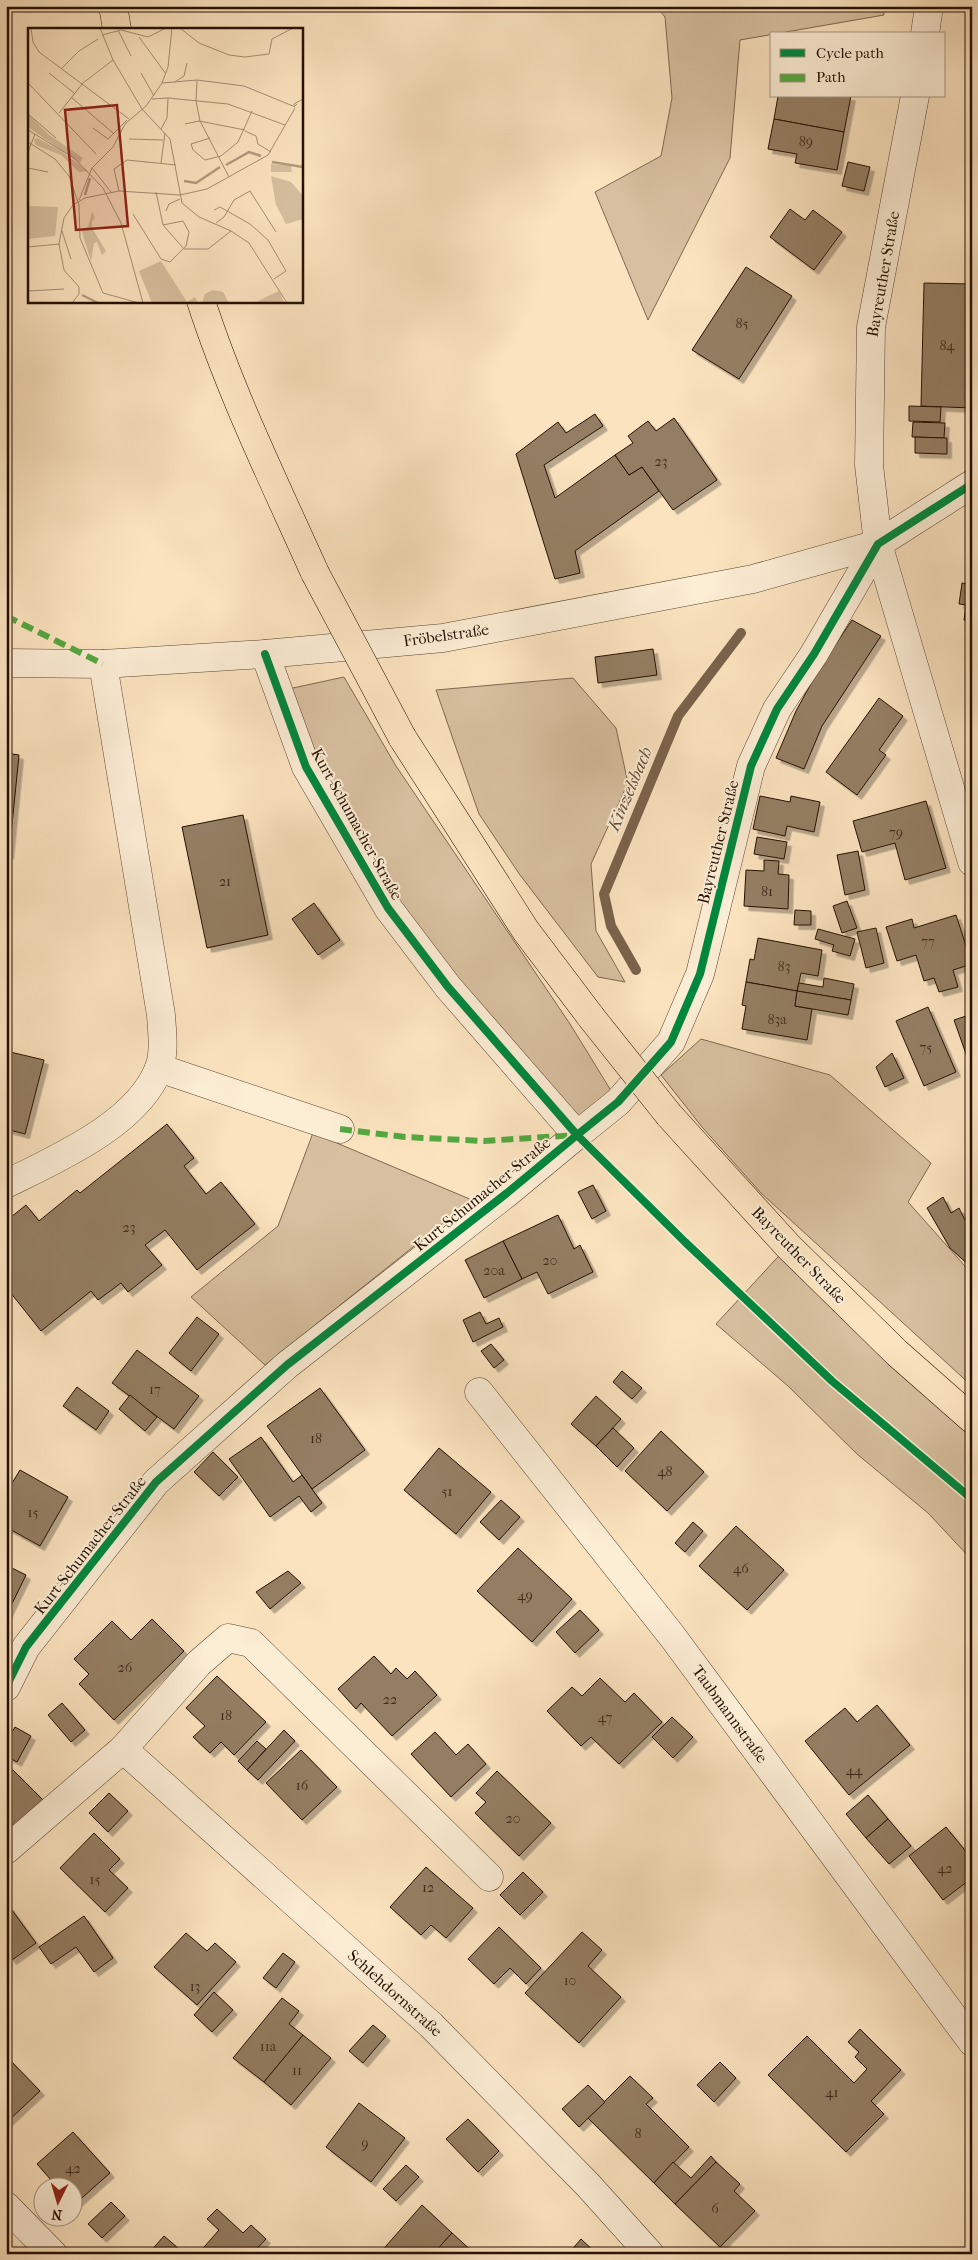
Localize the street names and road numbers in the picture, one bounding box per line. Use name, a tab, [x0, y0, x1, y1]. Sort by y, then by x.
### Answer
street label: Bayreuther Straße	[863, 210, 903, 338]
street label: Fröbelstraße	[402, 620, 490, 650]
street label: Kurt-Schumacher-Straße	[307, 745, 407, 903]
street label: Bayreuther Straße	[693, 778, 743, 906]
street label: Kurt-Schumacher-Straße	[410, 1133, 554, 1255]
street label: Bayreuther Straße	[748, 1203, 850, 1307]
street label: Kurt-Schumacher-Straße	[30, 1472, 150, 1618]
street label: Taubmannstraße	[688, 1662, 772, 1767]
street label: Schlehdornstraße	[344, 1946, 446, 2040]

